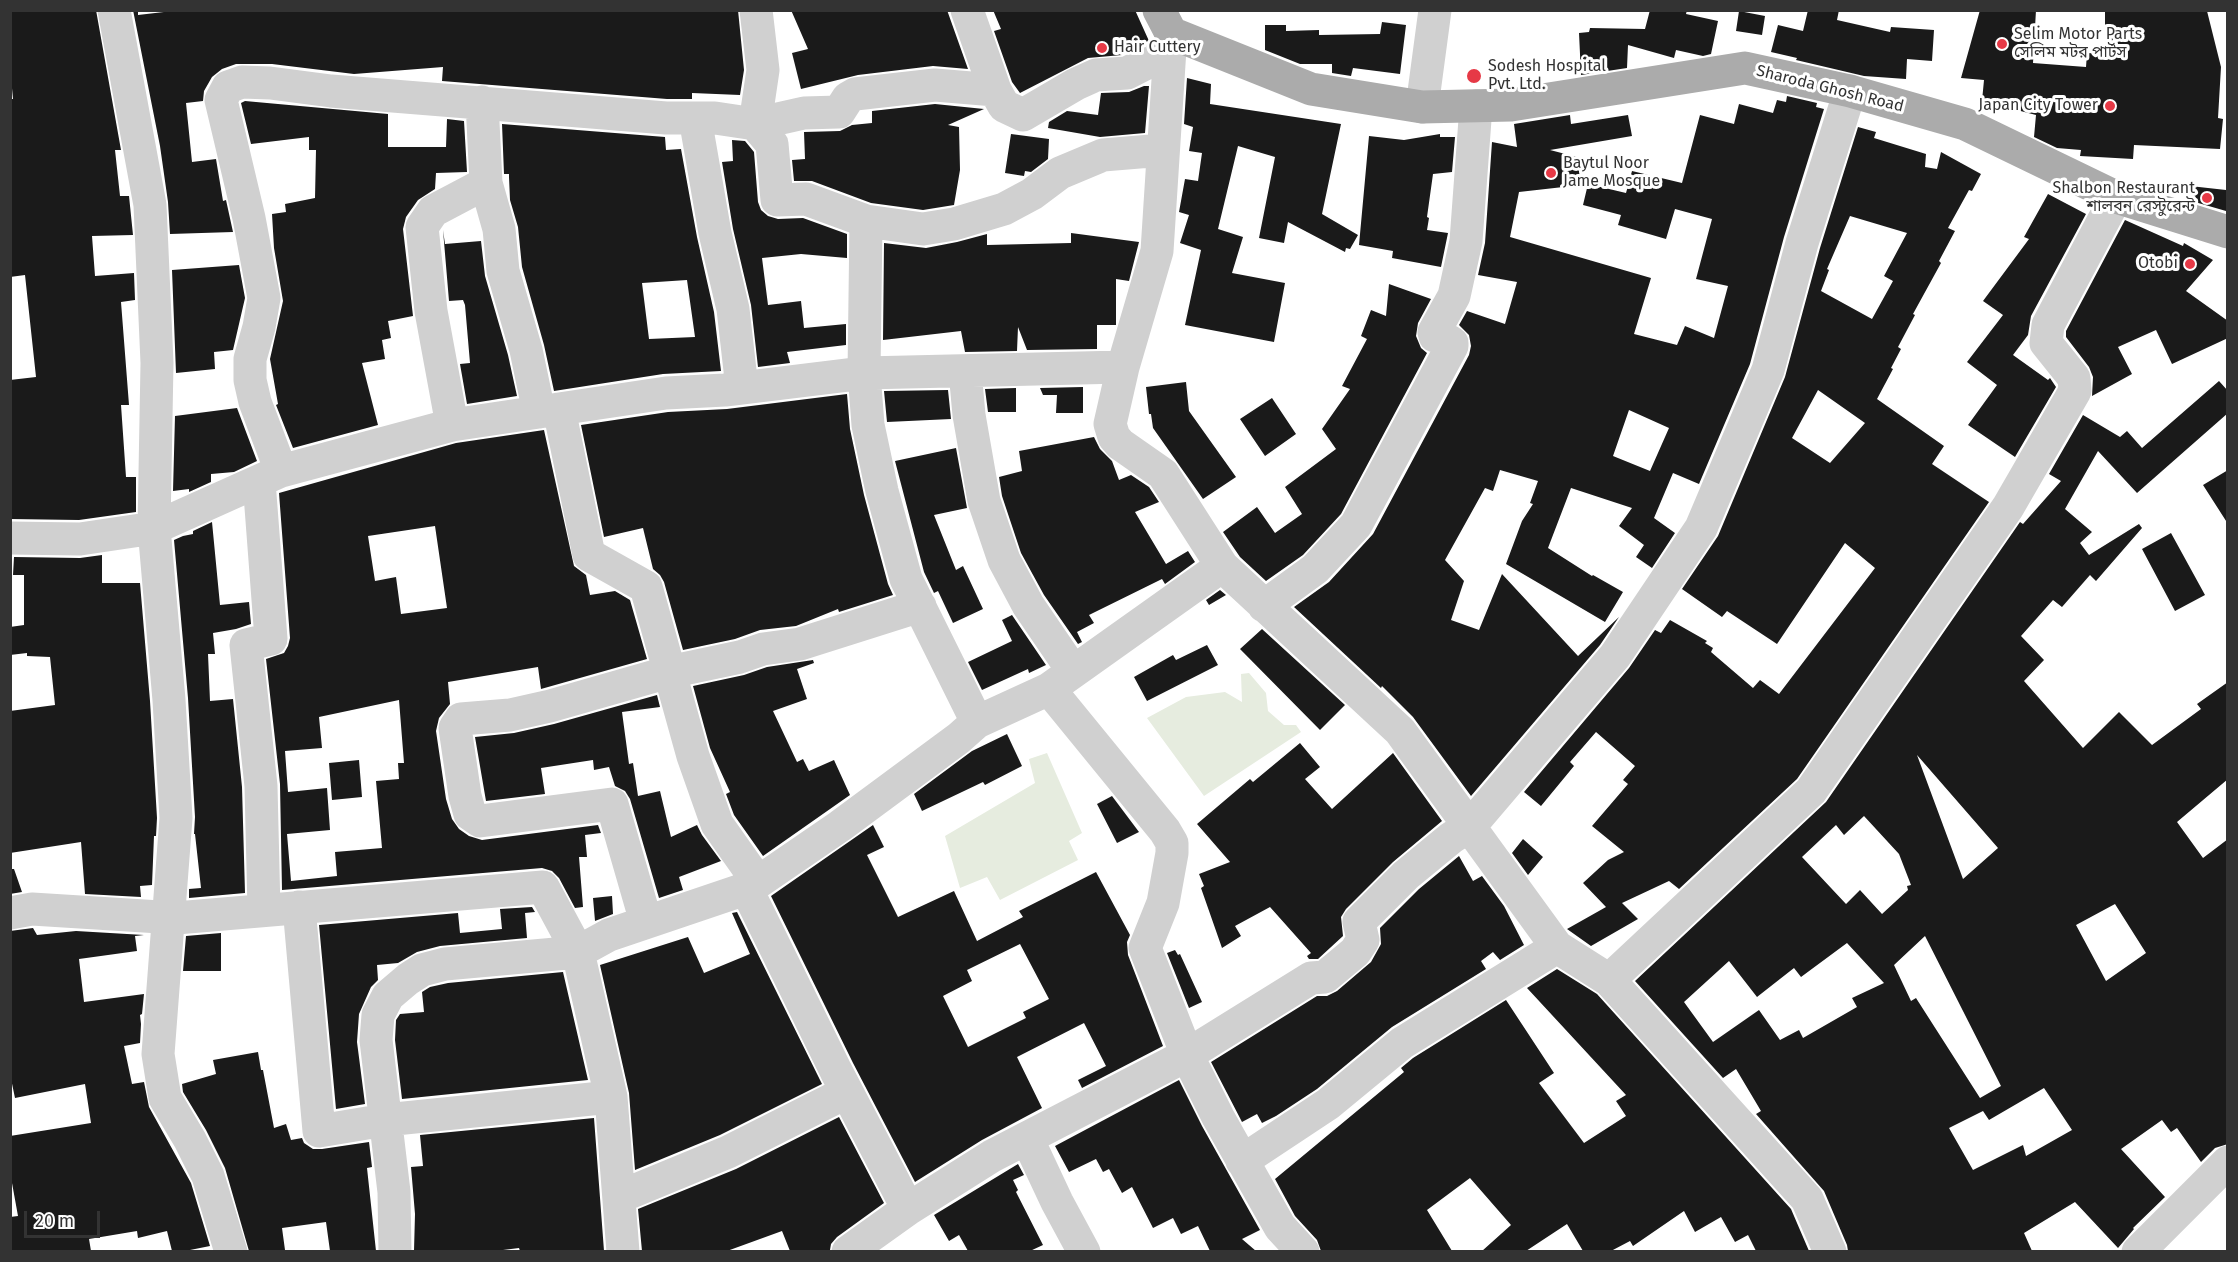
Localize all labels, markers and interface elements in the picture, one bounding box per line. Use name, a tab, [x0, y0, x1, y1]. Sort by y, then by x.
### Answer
place label: Selim Motor Parts সেলিম মটর পার্টস	[2014, 25, 2142, 63]
marker: Selim Motor Parts সেলিম মটর পার্টস	[1995, 37, 2009, 51]
place label: Hair Cuttery	[1114, 38, 1201, 58]
marker: Hair Cuttery	[1095, 41, 1109, 55]
place label: Sodesh Hospital Pvt. Ltd.	[1488, 57, 1606, 95]
street label: Sharoda Ghosh Road	[1754, 61, 1906, 117]
marker: Sodesh Hospital Pvt. Ltd.	[1465, 67, 1483, 85]
place label: Japan City Tower	[1978, 96, 2098, 116]
marker: Japan City Tower	[2103, 99, 2117, 113]
place label: Baytul Noor Jame Mosque	[1563, 154, 1660, 192]
marker: Baytul Noor Jame Mosque	[1544, 166, 1558, 180]
place label: Shalbon Restaurant শালবন রেস্টুরেন্ট	[2052, 179, 2195, 217]
marker: Shalbon Restaurant শালবন রেস্টুরেন্ট	[2200, 191, 2214, 205]
place label: Otobi	[2138, 254, 2178, 274]
marker: Otobi	[2183, 257, 2197, 271]
scale bar	[27, 1199, 104, 1237]
text: 20 m	[35, 1210, 74, 1232]

